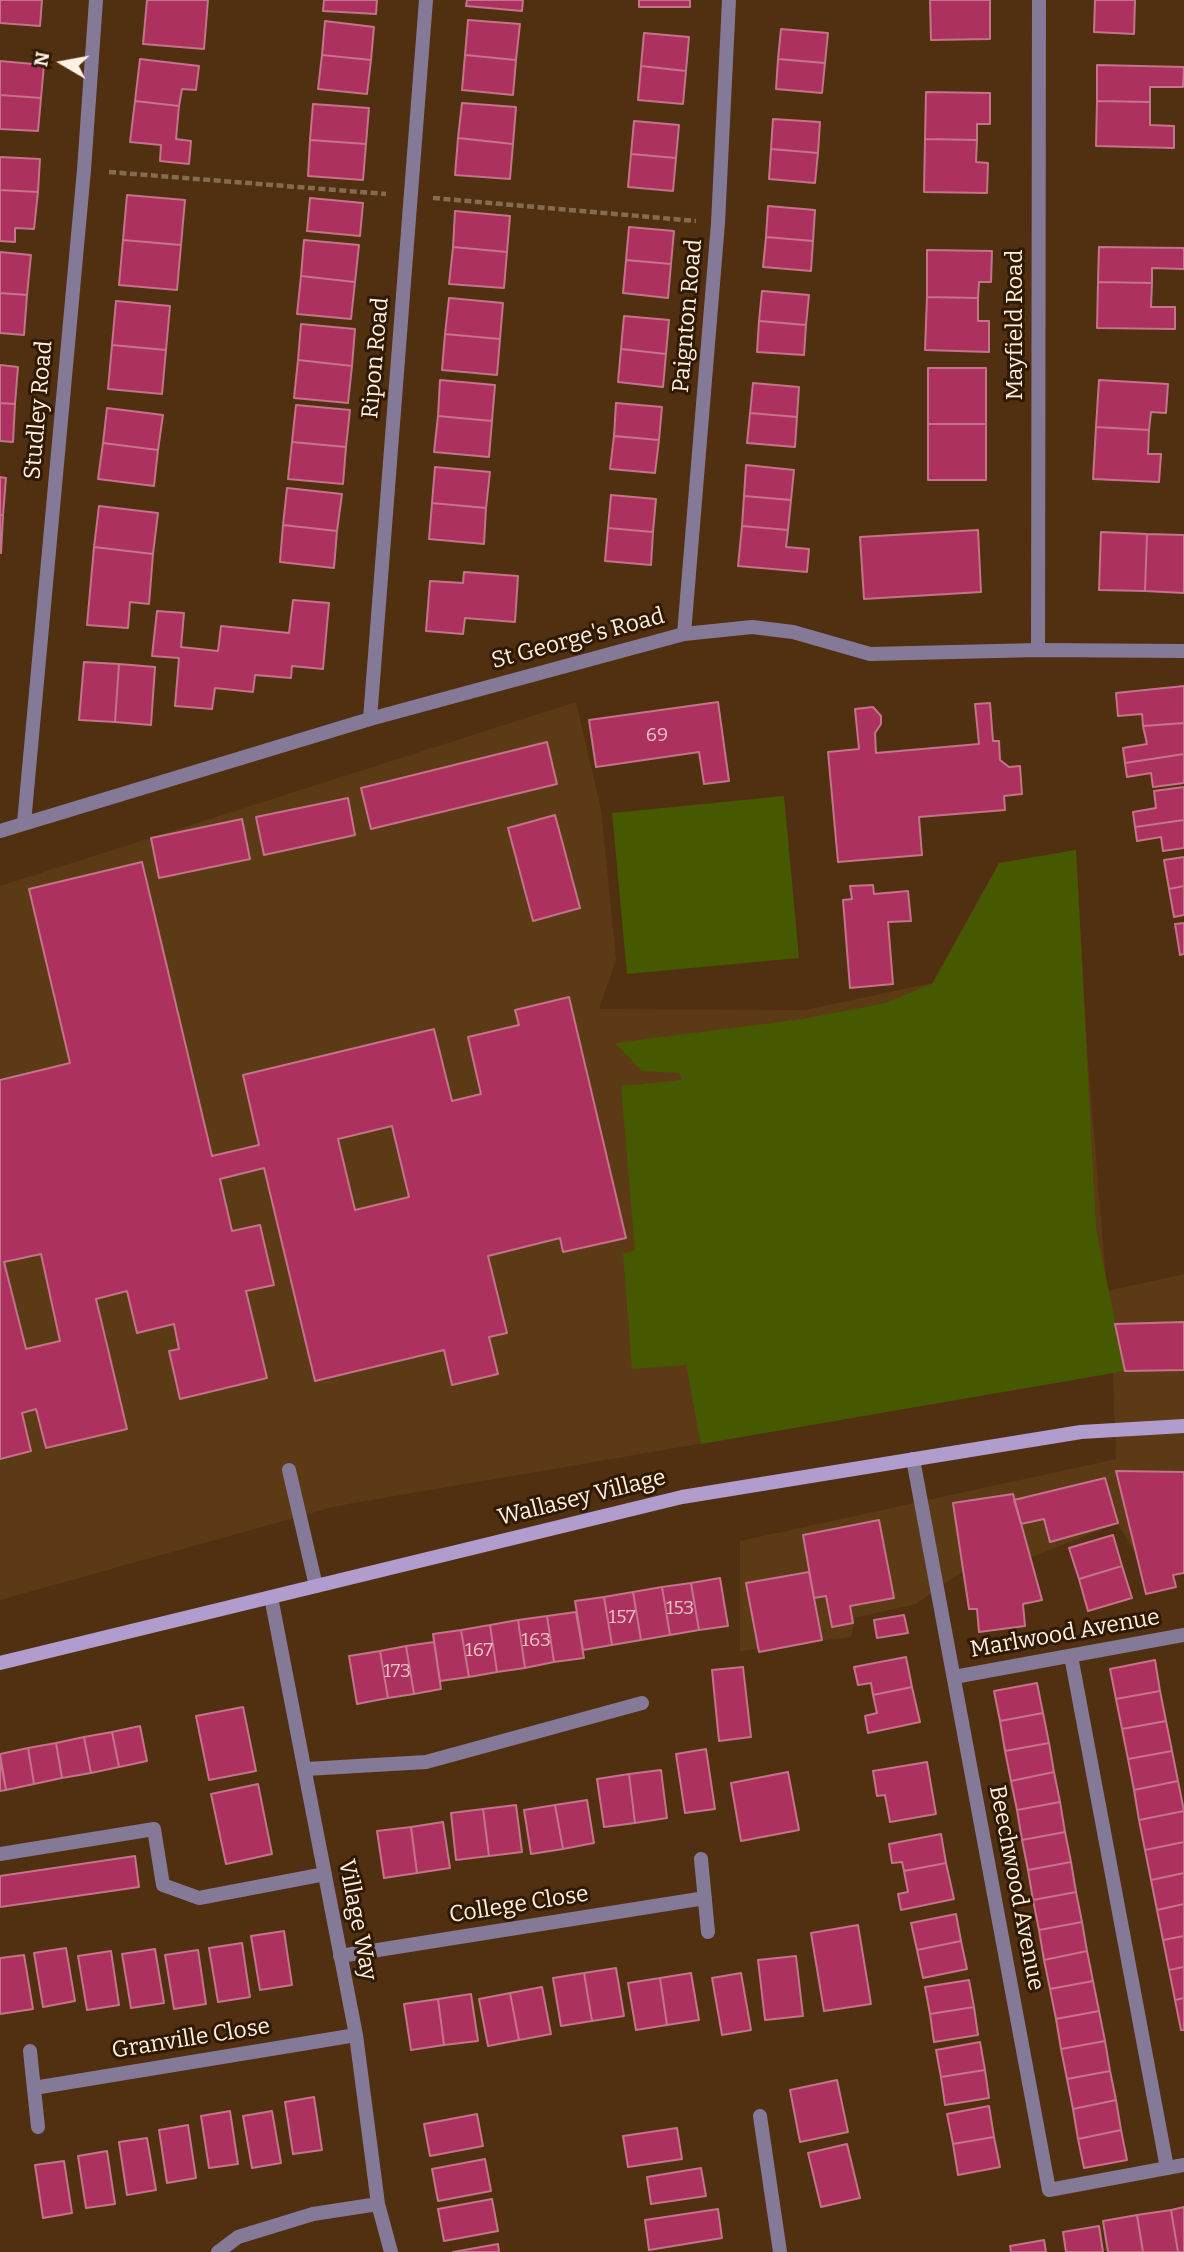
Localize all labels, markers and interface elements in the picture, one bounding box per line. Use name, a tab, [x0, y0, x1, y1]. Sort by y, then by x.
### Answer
north arrow	[28, 28, 98, 98]
text: N	[29, 50, 54, 68]
street label: Paignton Road	[668, 238, 708, 394]
street label: Mayfield Road	[1002, 250, 1030, 400]
street label: Ripon Road	[357, 296, 395, 420]
street label: Studley Road	[19, 339, 59, 481]
street label: St George's Road	[489, 603, 667, 675]
house number: 69	[646, 725, 668, 747]
street label: Wallasey Village	[495, 1464, 669, 1532]
house number: 153	[666, 1598, 694, 1620]
street label: Marlwood Avenue	[968, 1604, 1162, 1664]
house number: 157	[608, 1607, 636, 1629]
house number: 163	[521, 1630, 551, 1652]
house number: 167	[465, 1640, 493, 1662]
house number: 173	[383, 1661, 411, 1683]
street label: Beechwood Avenue	[983, 1783, 1049, 1993]
street label: Village Way	[332, 1857, 382, 1983]
street label: College Close	[447, 1880, 591, 1930]
street label: Granville Close	[110, 2013, 272, 2065]

